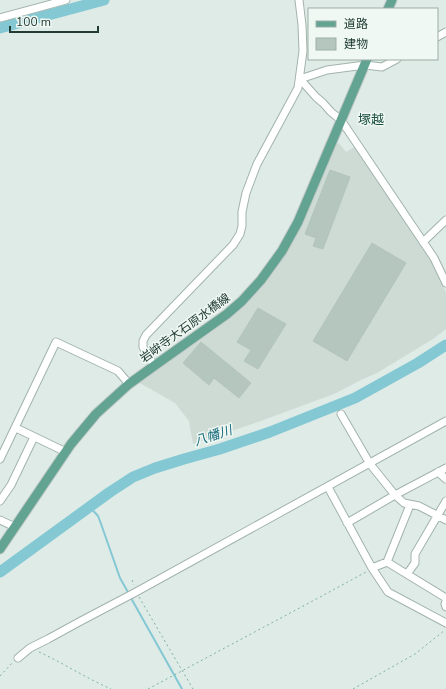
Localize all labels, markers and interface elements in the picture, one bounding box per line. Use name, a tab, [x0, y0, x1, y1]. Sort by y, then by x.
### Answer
scale bar	[10, 8, 98, 34]
legend	[308, 8, 438, 60]
text: 100 m	[16, 14, 51, 30]
text: 道路	[344, 16, 368, 32]
text: 建物	[344, 36, 368, 52]
district label: 塚越	[358, 111, 384, 129]
street label: 岩峅寺大石原水橋線	[137, 290, 233, 366]
water label: 八幡川	[192, 421, 236, 451]

